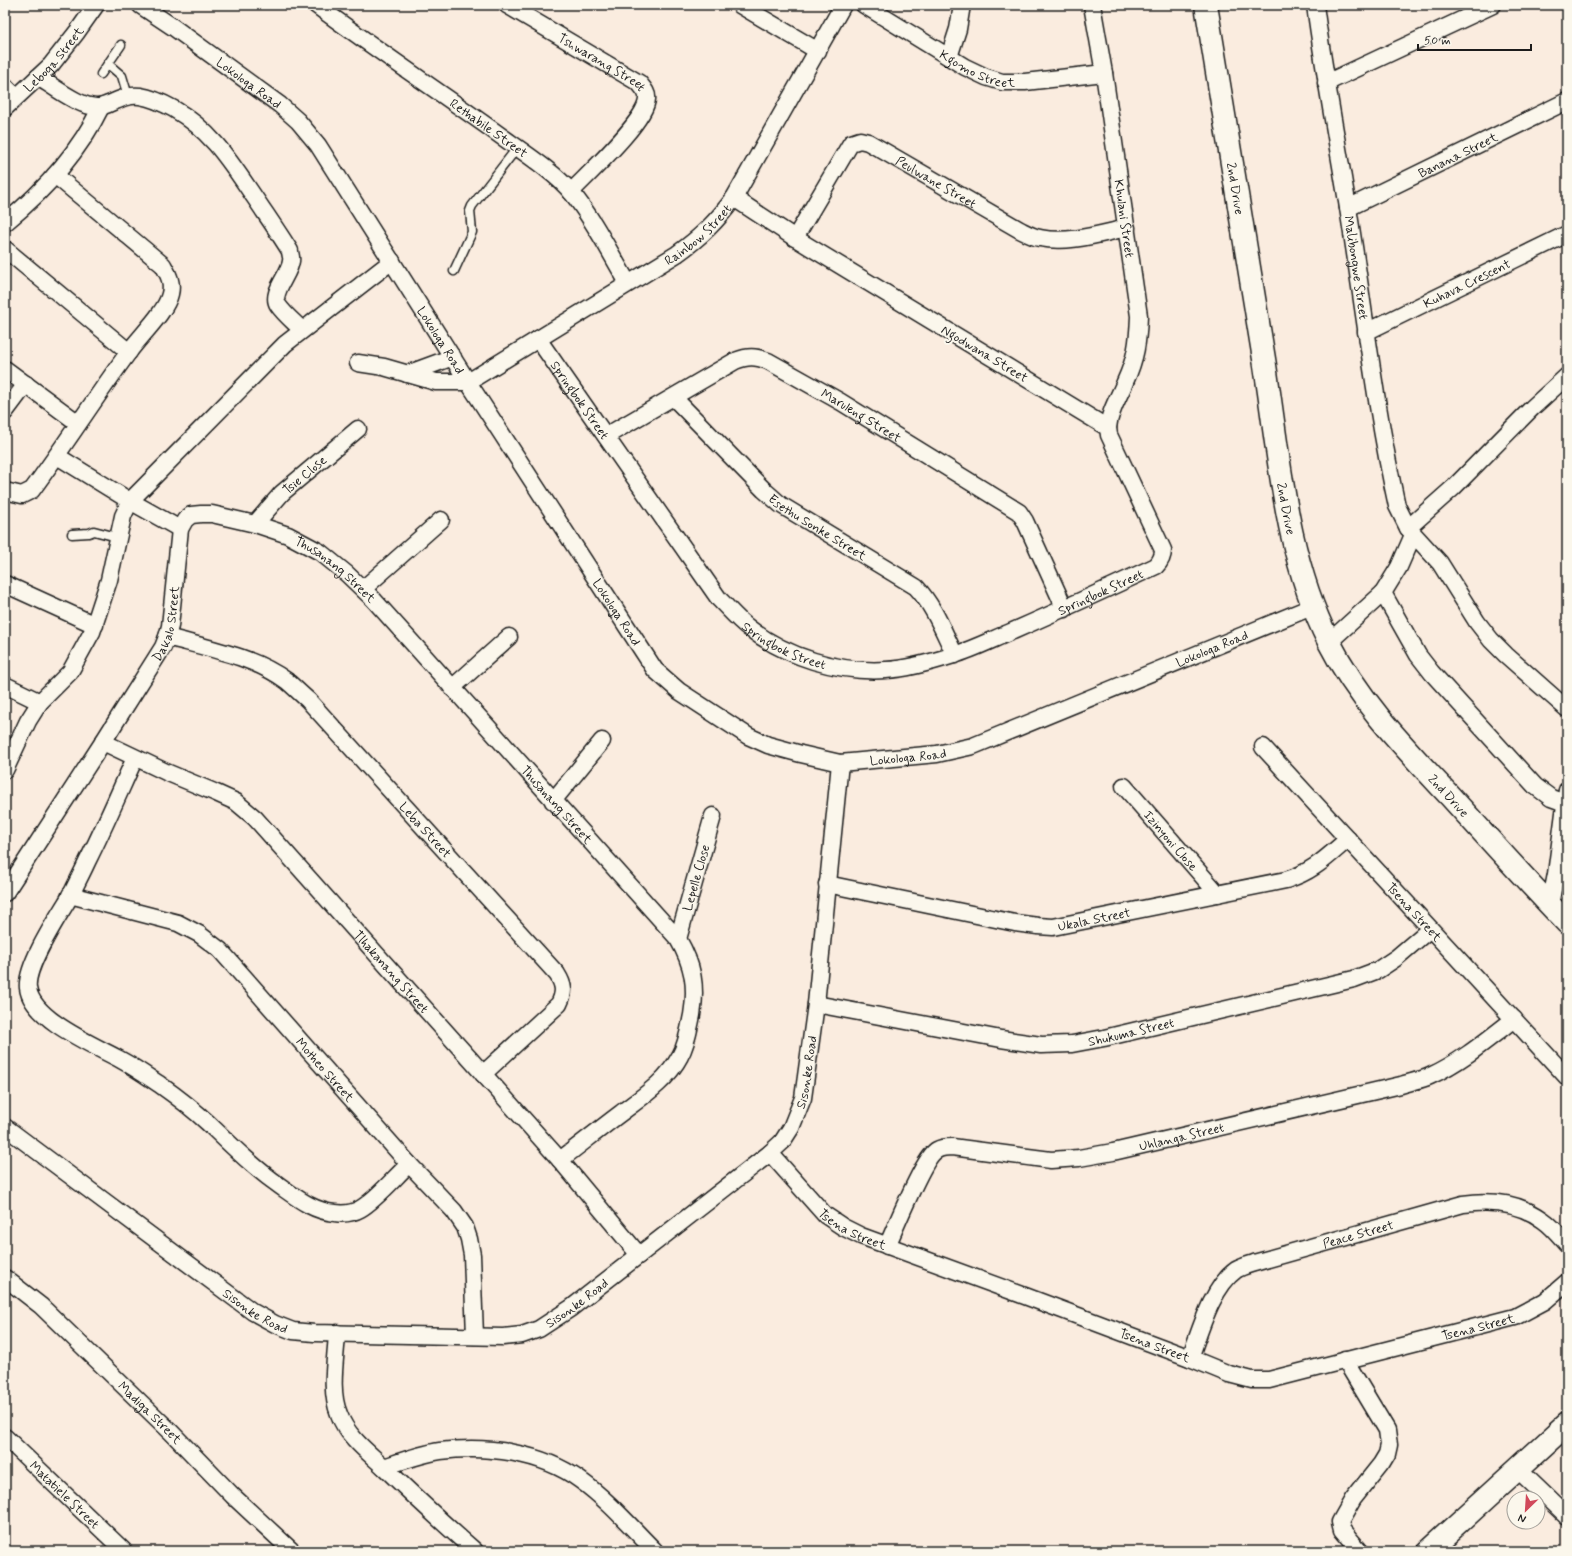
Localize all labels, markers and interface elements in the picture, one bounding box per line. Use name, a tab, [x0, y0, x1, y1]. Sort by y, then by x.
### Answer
street label: Leboga Street	[21, 23, 88, 96]
scale bar	[1418, 26, 1531, 52]
street label: Tshwarang Street	[555, 30, 649, 95]
text: 50 m	[1424, 33, 1451, 49]
street label: Kgomo Street	[936, 46, 1015, 92]
street label: Lokologa Road	[212, 54, 284, 113]
street label: Rethabile Street	[446, 95, 530, 162]
street label: Banana Street	[1416, 129, 1501, 182]
street label: Peulwane Street	[892, 153, 979, 213]
street label: 2nd Drive	[1222, 161, 1247, 216]
street label: Khulani Street	[1109, 178, 1138, 259]
street label: Rainbow Street	[662, 201, 736, 270]
street label: Malibongwe Street	[1339, 215, 1372, 321]
street label: Kuhava Crescent	[1421, 256, 1514, 313]
street label: Lokologa Road	[412, 304, 468, 378]
street label: Ngodwana Street	[937, 322, 1031, 389]
street label: Springbok Street	[546, 358, 612, 443]
street label: Maruleng Street	[818, 386, 904, 447]
street label: Tsie Close	[280, 452, 331, 499]
street label: 2nd Drive	[1272, 481, 1299, 537]
street label: Esethu Sonke Street	[764, 491, 870, 565]
street label: Thusanang Street	[291, 533, 379, 607]
street label: Springbok Street	[1056, 566, 1146, 620]
street label: Lokologa Road	[588, 576, 644, 649]
street label: Dakalo Street	[149, 585, 184, 665]
street label: Springbok Street	[738, 618, 828, 674]
street label: Lokologa Road	[1174, 627, 1251, 672]
street label: Lokologa Road	[869, 745, 948, 770]
street label: Thusanang Street	[516, 763, 596, 848]
street label: 2nd Drive	[1424, 771, 1472, 822]
street label: Leba Street	[395, 799, 454, 862]
street label: Izinyoni Close	[1139, 808, 1201, 875]
street label: Lepelle Close	[679, 843, 715, 913]
street label: Tsena Street	[1382, 880, 1445, 946]
street label: Ukala Street	[1056, 905, 1132, 936]
street label: Tlhakanang Street	[349, 927, 432, 1017]
street label: Shukuma Street	[1087, 1015, 1176, 1051]
street label: Motheo Street	[291, 1035, 358, 1106]
street label: Sisonke Road	[793, 1035, 822, 1112]
street label: Uhlanga Street	[1138, 1119, 1226, 1156]
street label: Tsena Street	[813, 1206, 889, 1255]
street label: Peace Street	[1321, 1217, 1396, 1253]
street label: Sisonke Road	[543, 1275, 612, 1332]
street label: Sisonke Road	[219, 1285, 290, 1338]
street label: Tsena Street	[1440, 1310, 1517, 1345]
street label: Tsena Street	[1117, 1325, 1192, 1367]
street label: Madiga Street	[114, 1378, 185, 1448]
street label: Matatiele Street	[25, 1458, 103, 1533]
north arrow	[1506, 1490, 1546, 1530]
text: N	[1516, 1510, 1528, 1526]

